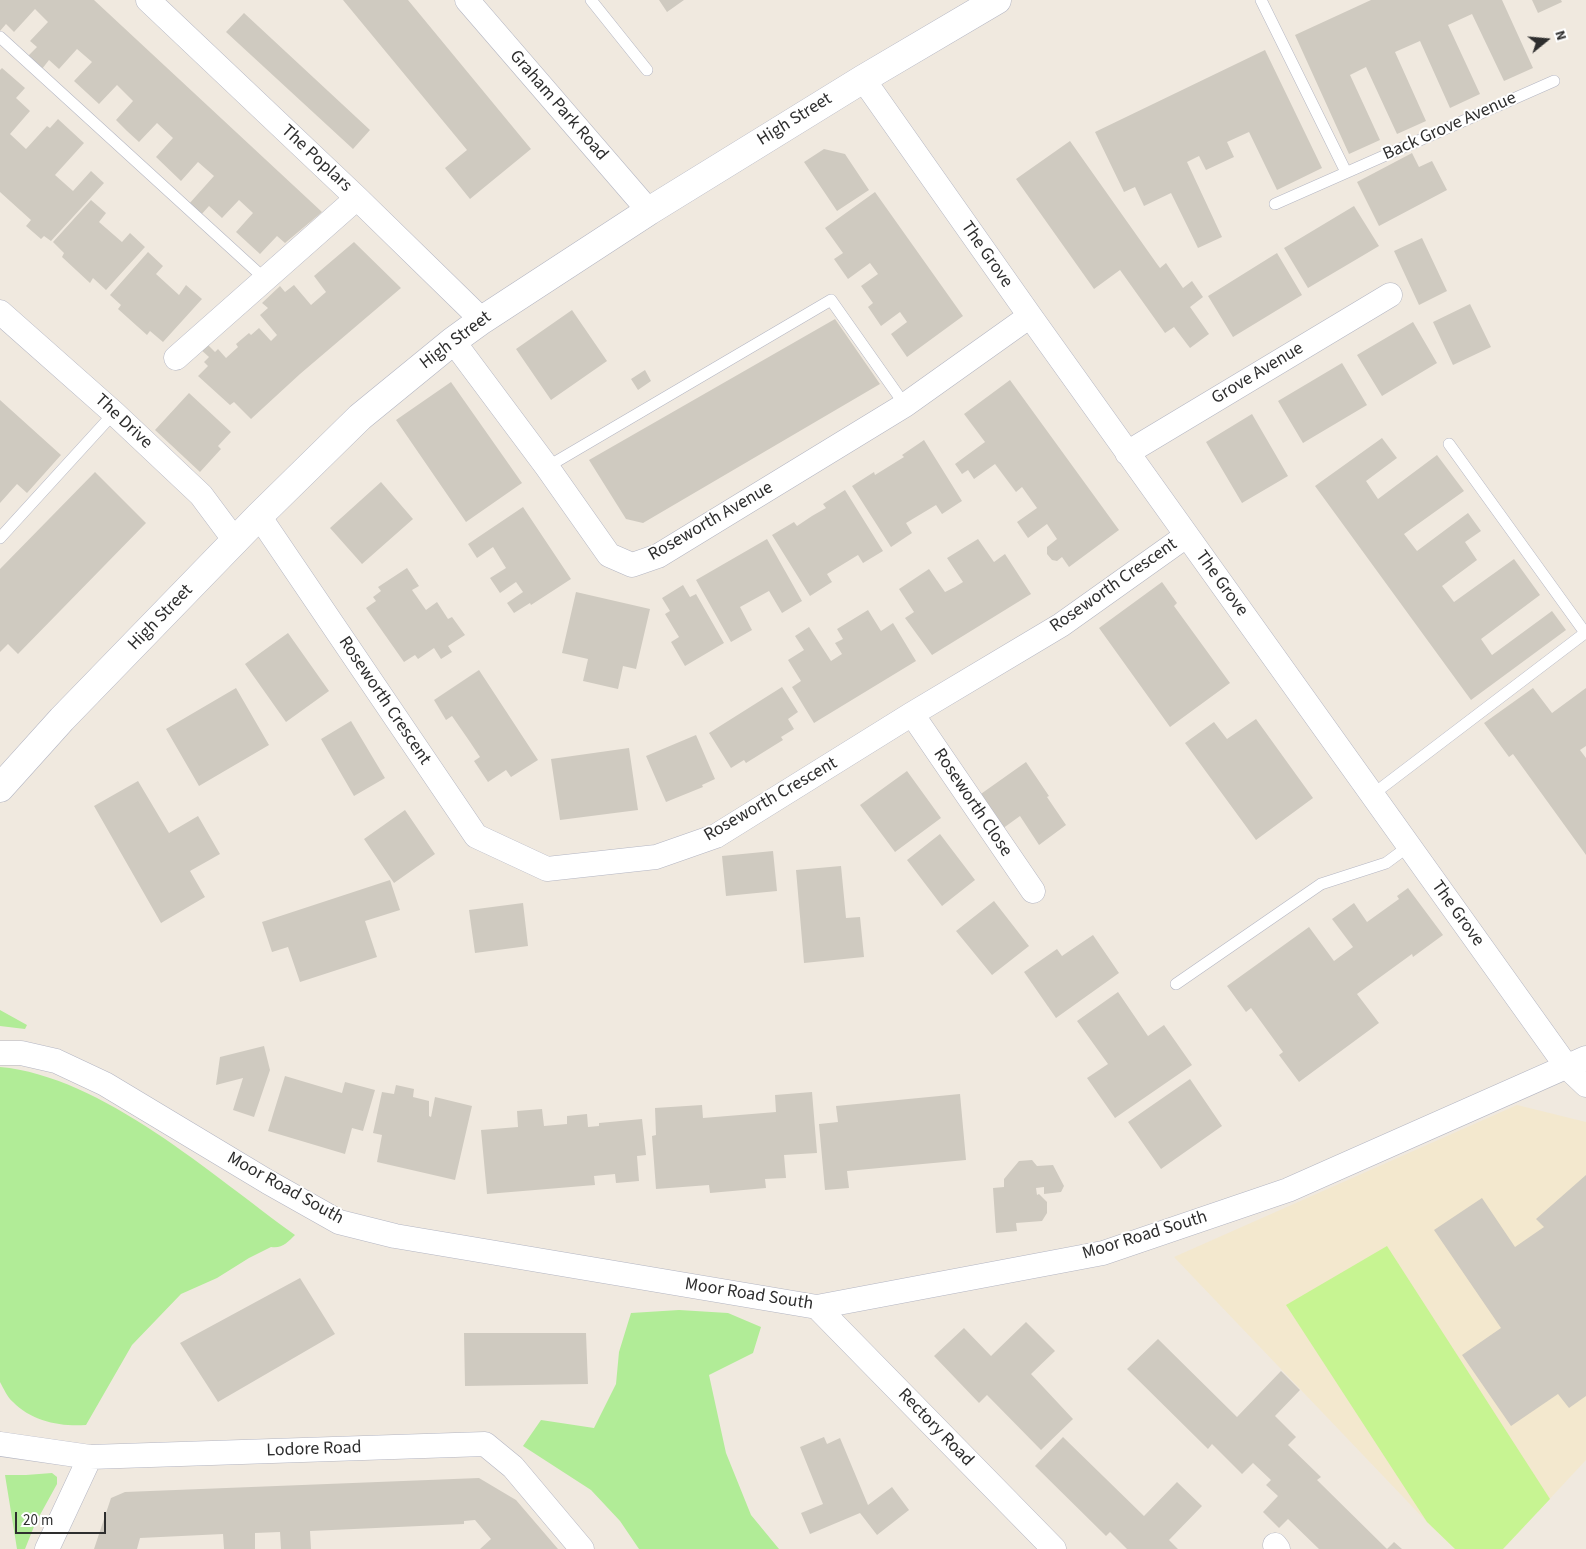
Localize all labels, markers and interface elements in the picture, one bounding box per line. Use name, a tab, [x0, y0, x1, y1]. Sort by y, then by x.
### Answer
north arrow	[1521, 15, 1571, 65]
text: N	[1549, 28, 1571, 43]
street label: Graham Park Road	[504, 46, 612, 166]
street label: Back Grove Avenue	[1380, 88, 1520, 166]
street label: High Street	[754, 89, 836, 151]
street label: The Poplars	[276, 121, 356, 197]
street label: The Grove	[955, 218, 1017, 292]
street label: High Street	[416, 307, 496, 375]
street label: Grove Avenue	[1208, 338, 1308, 410]
street label: The Drive	[90, 390, 156, 454]
street label: Roseworth Avenue	[645, 478, 777, 566]
street label: Roseworth Crescent	[1046, 534, 1182, 638]
street label: The Grove	[1190, 547, 1252, 621]
street label: High Street	[124, 580, 198, 656]
street label: Roseworth Crescent	[333, 633, 435, 769]
street label: Roseworth Close	[928, 745, 1016, 861]
street label: Roseworth Crescent	[701, 753, 841, 847]
street label: The Grove	[1426, 877, 1488, 951]
street label: Moor Road South	[223, 1148, 347, 1230]
street label: Moor Road South	[1080, 1207, 1210, 1265]
street label: Moor Road South	[683, 1274, 815, 1316]
street label: Rectory Road	[893, 1385, 977, 1471]
street label: Lodore Road	[266, 1438, 362, 1462]
scale bar	[18, 1502, 109, 1534]
text: 20 m	[23, 1510, 53, 1531]

